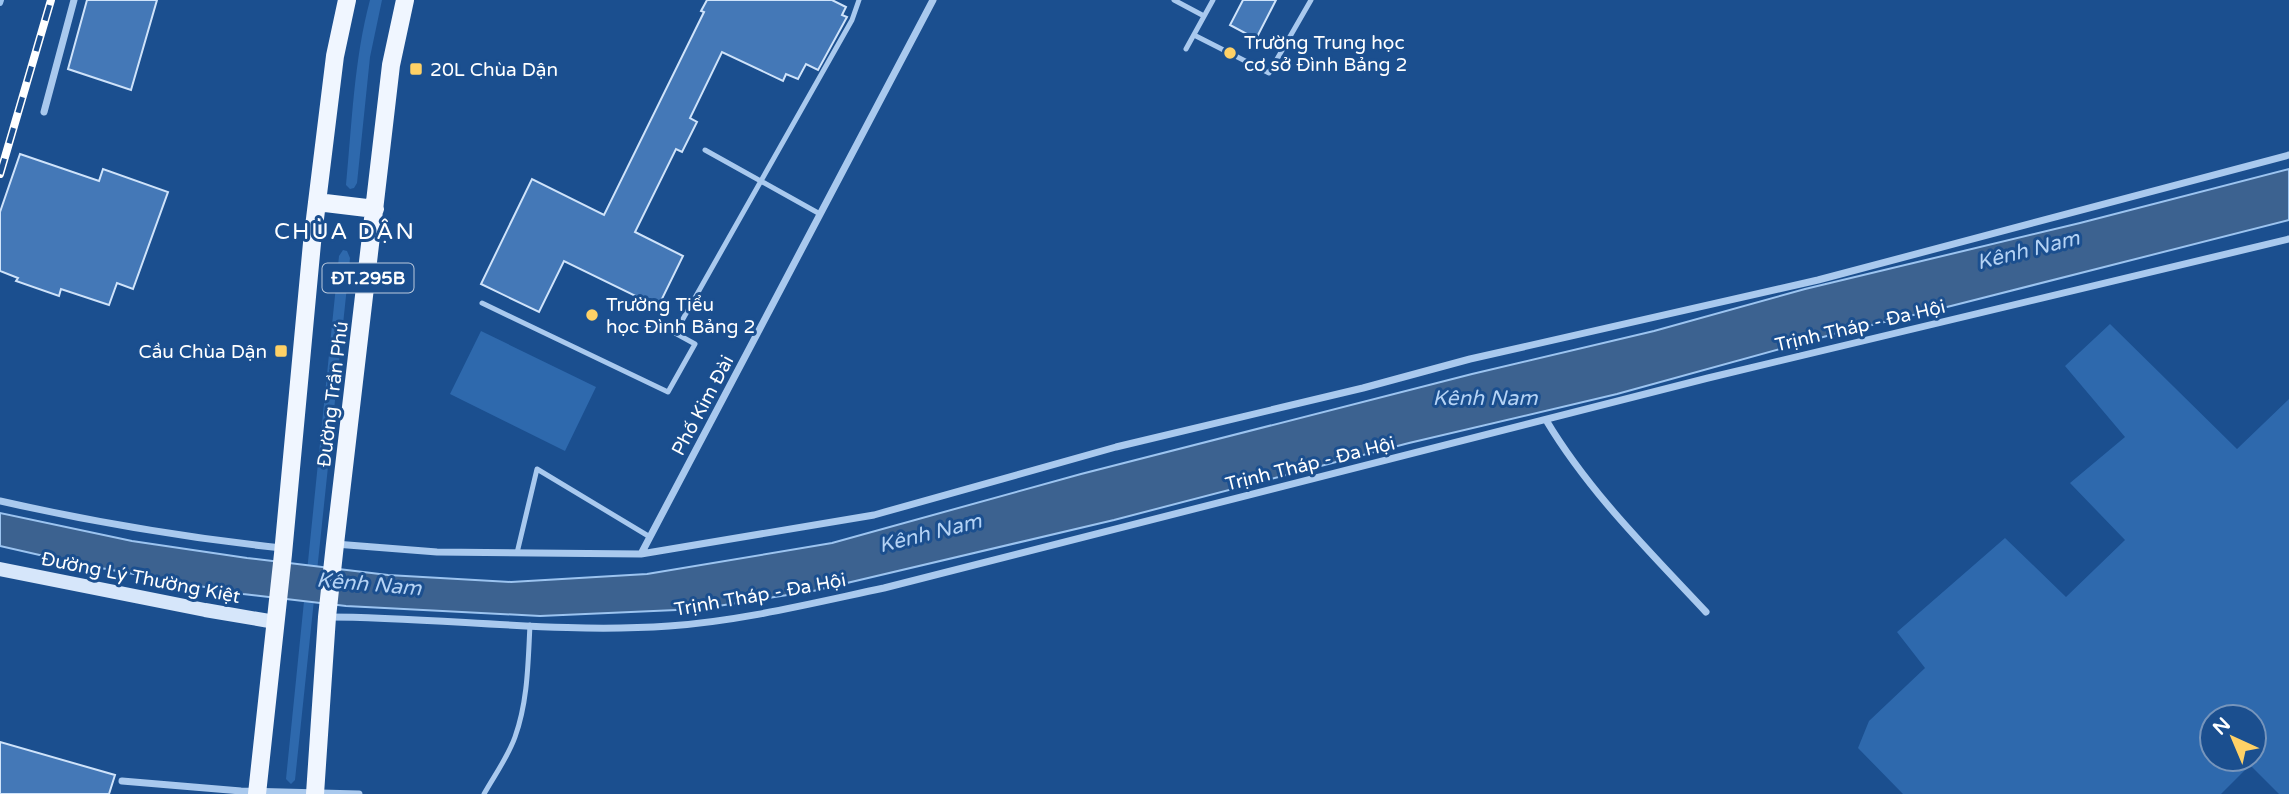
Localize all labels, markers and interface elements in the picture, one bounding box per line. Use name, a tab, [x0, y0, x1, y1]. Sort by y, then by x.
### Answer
place label: Trường Trung học cơ sở Đình Bảng 2	[1244, 32, 1407, 76]
marker: Trường Trung học cơ sở Đình Bảng 2	[1222, 45, 1238, 61]
place label: 20L Chùa Dận	[430, 59, 558, 81]
marker: 20L Chùa Dận	[408, 61, 424, 77]
district label: CHÙA DẬN	[274, 218, 416, 246]
water label: Kênh Nam	[1974, 225, 2083, 275]
road number: ĐT.295B	[322, 264, 414, 292]
place label: Trường Tiểu học Đình Bảng 2	[606, 294, 755, 338]
street label: Trịnh Tháp - Đa Hội	[1773, 296, 1947, 356]
marker: Trường Tiểu học Đình Bảng 2	[584, 307, 600, 323]
street label: Đường Trần Phú	[313, 320, 353, 468]
place label: Cầu Chùa Dận	[138, 341, 267, 363]
marker: Cầu Chùa Dận	[273, 343, 289, 359]
street label: Phố Kim Đài	[667, 352, 738, 459]
water label: Kênh Nam	[1433, 386, 1538, 411]
street label: Trịnh Tháp - Đa Hội	[1223, 432, 1397, 496]
water label: Kênh Nam	[876, 508, 985, 558]
street label: Đường Lý Thường Kiệt	[39, 548, 242, 608]
water label: Kênh Nam	[316, 567, 423, 602]
street label: Trịnh Tháp - Đa Hội	[673, 569, 848, 621]
north arrow	[2198, 703, 2268, 773]
text: N	[2209, 713, 2235, 740]

